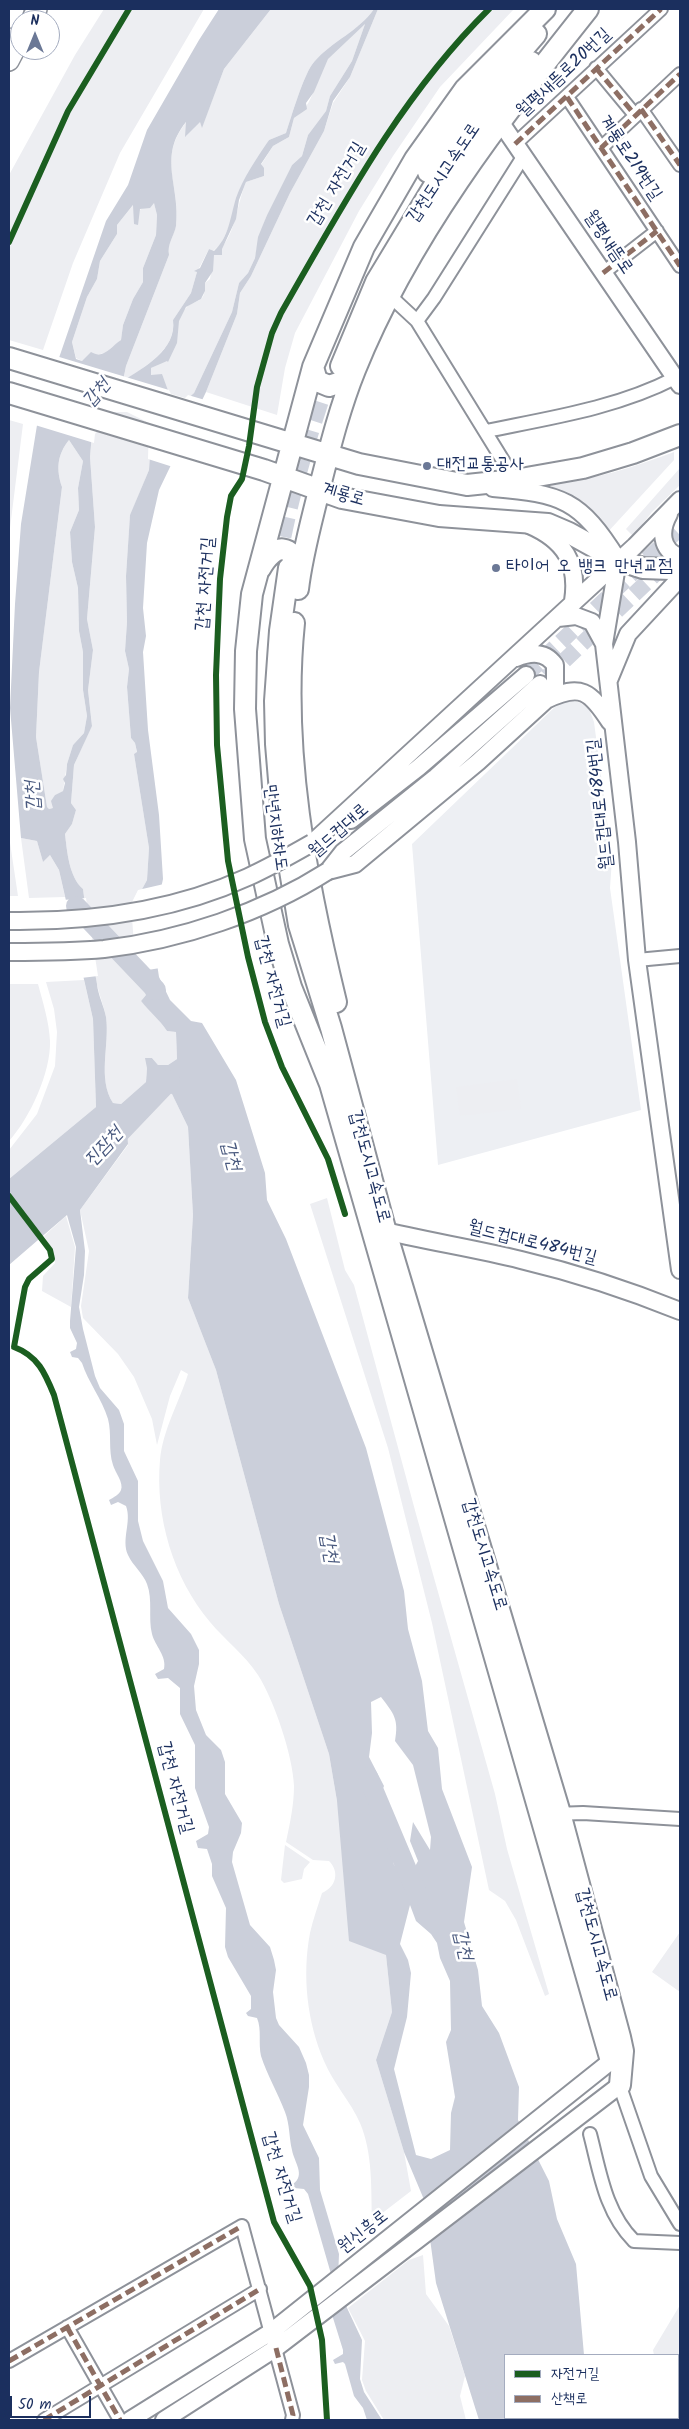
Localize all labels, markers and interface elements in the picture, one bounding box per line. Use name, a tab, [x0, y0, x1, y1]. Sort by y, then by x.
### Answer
north arrow	[10, 10, 60, 60]
text: N	[31, 10, 39, 32]
street label: 월평새뜸로20번길	[513, 25, 617, 123]
street label: 계룡로219번길	[593, 113, 665, 205]
street label: 갑천도시고속도로	[404, 120, 486, 228]
street label: 갑천 자전거길	[305, 139, 371, 231]
street label: 월평새뜸로	[578, 207, 636, 279]
water label: 갑천	[79, 375, 117, 413]
place label: 대전교통공사	[437, 455, 524, 477]
marker: 대전교통공사	[421, 460, 433, 472]
street label: 계룡로	[319, 480, 367, 512]
street label: 갑천 자전거길	[193, 536, 221, 632]
place label: 타이어 오 뱅크 만년교점	[506, 557, 672, 579]
marker: 타이어 오 뱅크 만년교점	[490, 562, 502, 574]
street label: 월드컵대로484번길	[584, 737, 620, 871]
water label: 갑천	[23, 780, 47, 812]
street label: 만년지하차도	[257, 783, 291, 873]
street label: 월드컵대로	[306, 800, 374, 864]
street label: 갑천 자전거길	[248, 934, 294, 1030]
street label: 갑천도시고속도로	[343, 1108, 393, 1226]
water label: 진잠천	[81, 1123, 129, 1173]
water label: 갑천	[214, 1138, 244, 1174]
street label: 월드컵대로484번길	[465, 1218, 599, 1270]
street label: 갑천도시고속도로	[456, 1496, 510, 1614]
water label: 갑천	[313, 1531, 341, 1565]
street label: 갑천 자전거길	[151, 1740, 197, 1836]
street label: 갑천도시고속도로	[570, 1886, 620, 2004]
water label: 갑천	[446, 1928, 476, 1962]
street label: 갑천 자전거길	[256, 2130, 304, 2226]
street label: 원신흥로	[335, 2207, 393, 2259]
legend	[504, 2354, 679, 2419]
text: 자전거길	[551, 2362, 599, 2386]
scale bar	[12, 2386, 94, 2418]
text: 산책로	[551, 2387, 587, 2411]
text: 50 m	[18, 2393, 52, 2417]

